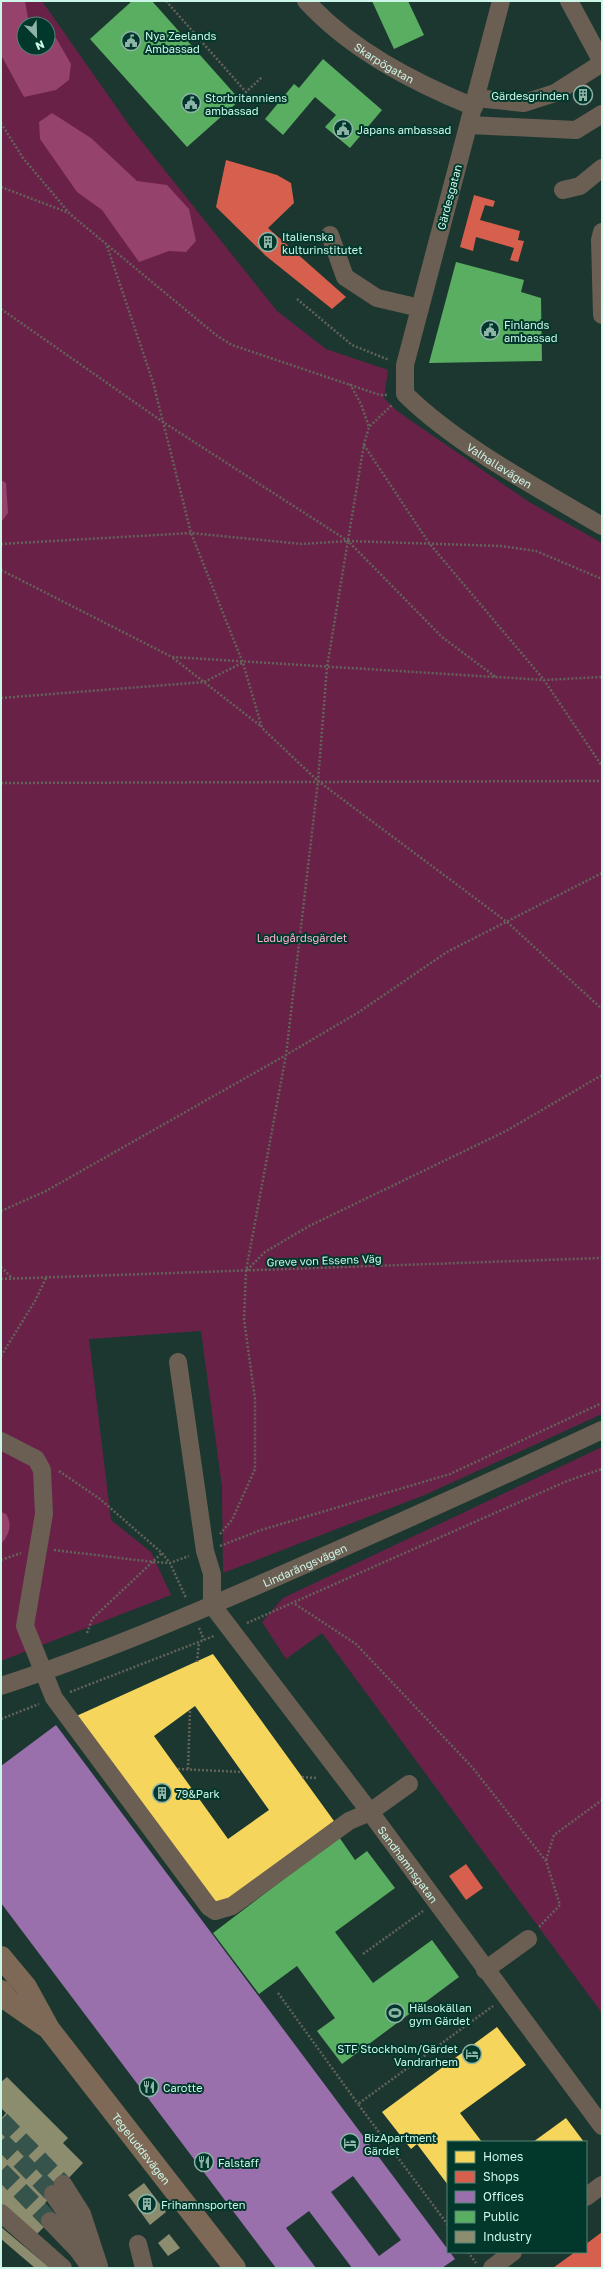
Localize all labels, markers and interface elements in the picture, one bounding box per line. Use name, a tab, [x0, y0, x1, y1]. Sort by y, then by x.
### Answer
north arrow	[16, 16, 56, 56]
place label: Nya Zeelands Ambassad	[145, 29, 217, 55]
public building icon: Nya Zeelands Ambassad	[120, 30, 142, 52]
text: N	[34, 38, 46, 53]
street label: Skarpögatan	[352, 39, 416, 85]
building icon: Gärdesgrinden	[572, 84, 594, 106]
place label: Gärdesgrinden	[491, 89, 569, 102]
place label: Storbritanniens ambassad	[205, 91, 287, 117]
public building icon: Storbritanniens ambassad	[180, 92, 202, 114]
public building icon: Japans ambassad	[332, 118, 354, 140]
place label: Japans ambassad	[357, 123, 451, 136]
street label: Gärdesgatan	[434, 163, 464, 231]
place label: Italienska kulturinstitutet	[282, 230, 363, 256]
building icon: Italienska kulturinstitutet	[257, 231, 279, 253]
place label: Finlands ambassad	[504, 318, 558, 344]
public building icon: Finlands ambassad	[479, 319, 501, 341]
street label: Valhallavägen	[465, 439, 535, 490]
park label: Ladugårdsgärdet	[257, 931, 347, 944]
street label: Greve von Essens Väg	[266, 1251, 382, 1269]
street label: Lindarängsvägen	[260, 1540, 349, 1589]
building icon: 79&Park	[151, 1782, 173, 1804]
place label: 79&Park	[176, 1787, 220, 1800]
street label: Sandhamnsgatan	[376, 1823, 441, 1905]
place label: Hälsokällan gym Gärdet	[409, 2001, 472, 2027]
sports icon: Hälsokällan gym Gärdet	[384, 2002, 406, 2024]
place label: STF Stockholm/Gärdet Vandrarhem	[337, 2042, 458, 2068]
hotel icon: STF Stockholm/Gärdet Vandrarhem	[461, 2043, 483, 2065]
restaurant icon: Carotte	[138, 2076, 160, 2098]
place label: Carotte	[163, 2081, 203, 2094]
street label: Tegeluddsvägen	[110, 2110, 174, 2187]
place label: BizApartment Gärdet	[364, 2131, 436, 2157]
hotel icon: BizApartment Gärdet	[339, 2132, 361, 2154]
legend	[447, 2141, 587, 2253]
text: Homes	[483, 2149, 523, 2164]
restaurant icon: Falstaff	[193, 2151, 215, 2173]
place label: Falstaff	[218, 2156, 259, 2169]
text: Shops	[483, 2169, 519, 2184]
text: Offices	[483, 2189, 524, 2204]
building icon: Frihamnsporten	[136, 2193, 158, 2215]
place label: Frihamnsporten	[161, 2198, 246, 2211]
text: Public	[483, 2209, 520, 2224]
text: Industry	[483, 2229, 532, 2244]

